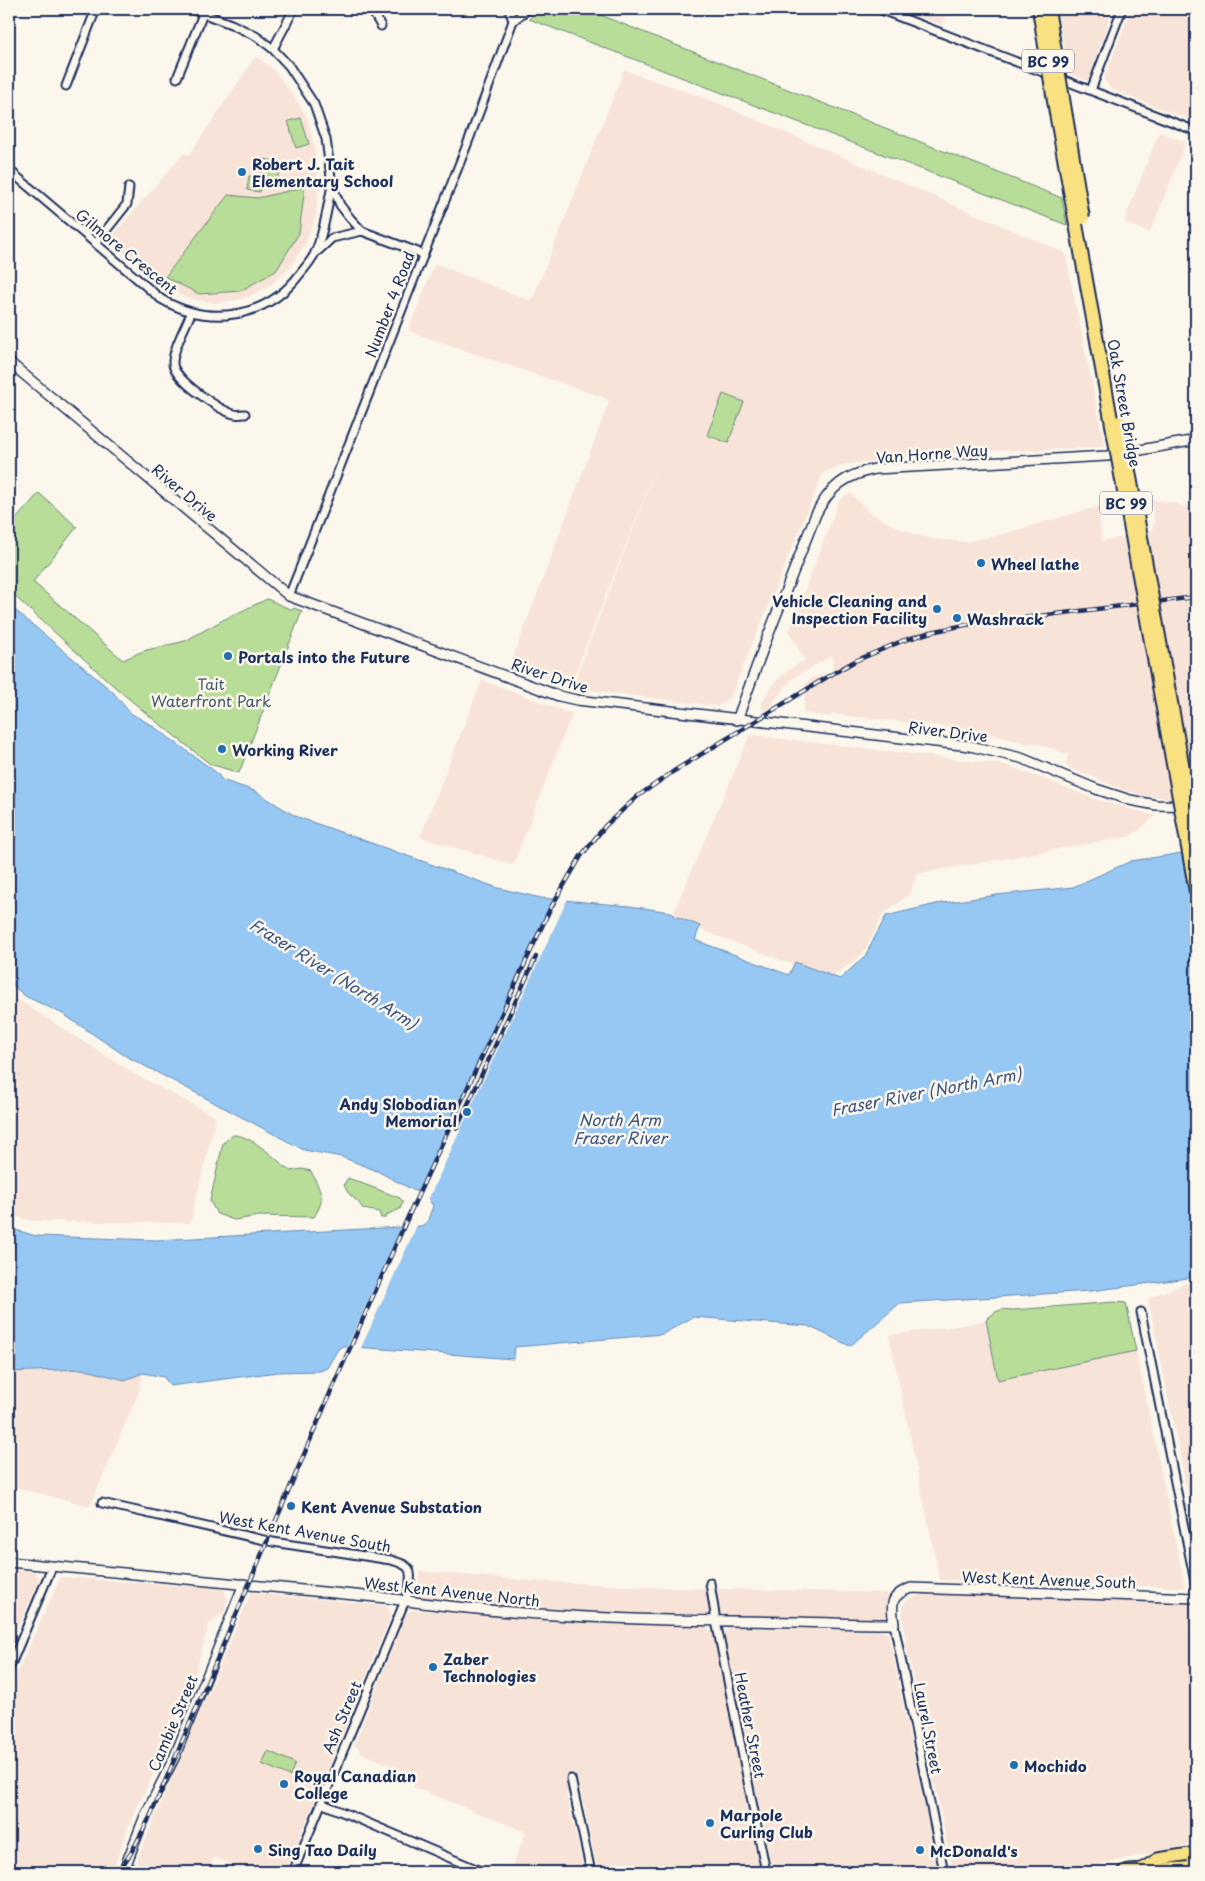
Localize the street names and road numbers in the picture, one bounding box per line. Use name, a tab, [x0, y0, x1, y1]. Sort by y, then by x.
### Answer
road number: BC 99	[1022, 49, 1074, 72]
street label: Gilmore Crescent	[71, 203, 183, 299]
street label: Number 4 Road	[358, 248, 420, 360]
street label: Oak Street Bridge	[1102, 337, 1148, 469]
street label: Van Horne Way	[875, 438, 989, 468]
street label: River Drive	[147, 457, 223, 527]
road number: BC 99	[1100, 492, 1152, 514]
street label: River Drive	[508, 652, 592, 698]
street label: River Drive	[907, 715, 989, 747]
street label: West Kent Avenue South	[217, 1505, 393, 1557]
street label: West Kent Avenue South	[961, 1564, 1137, 1594]
street label: West Kent Avenue North	[363, 1570, 541, 1612]
street label: Heather Street	[729, 1670, 773, 1780]
street label: Cambie Street	[141, 1671, 203, 1775]
street label: Ash Street	[315, 1677, 367, 1757]
street label: Laurel Street	[909, 1680, 949, 1776]

